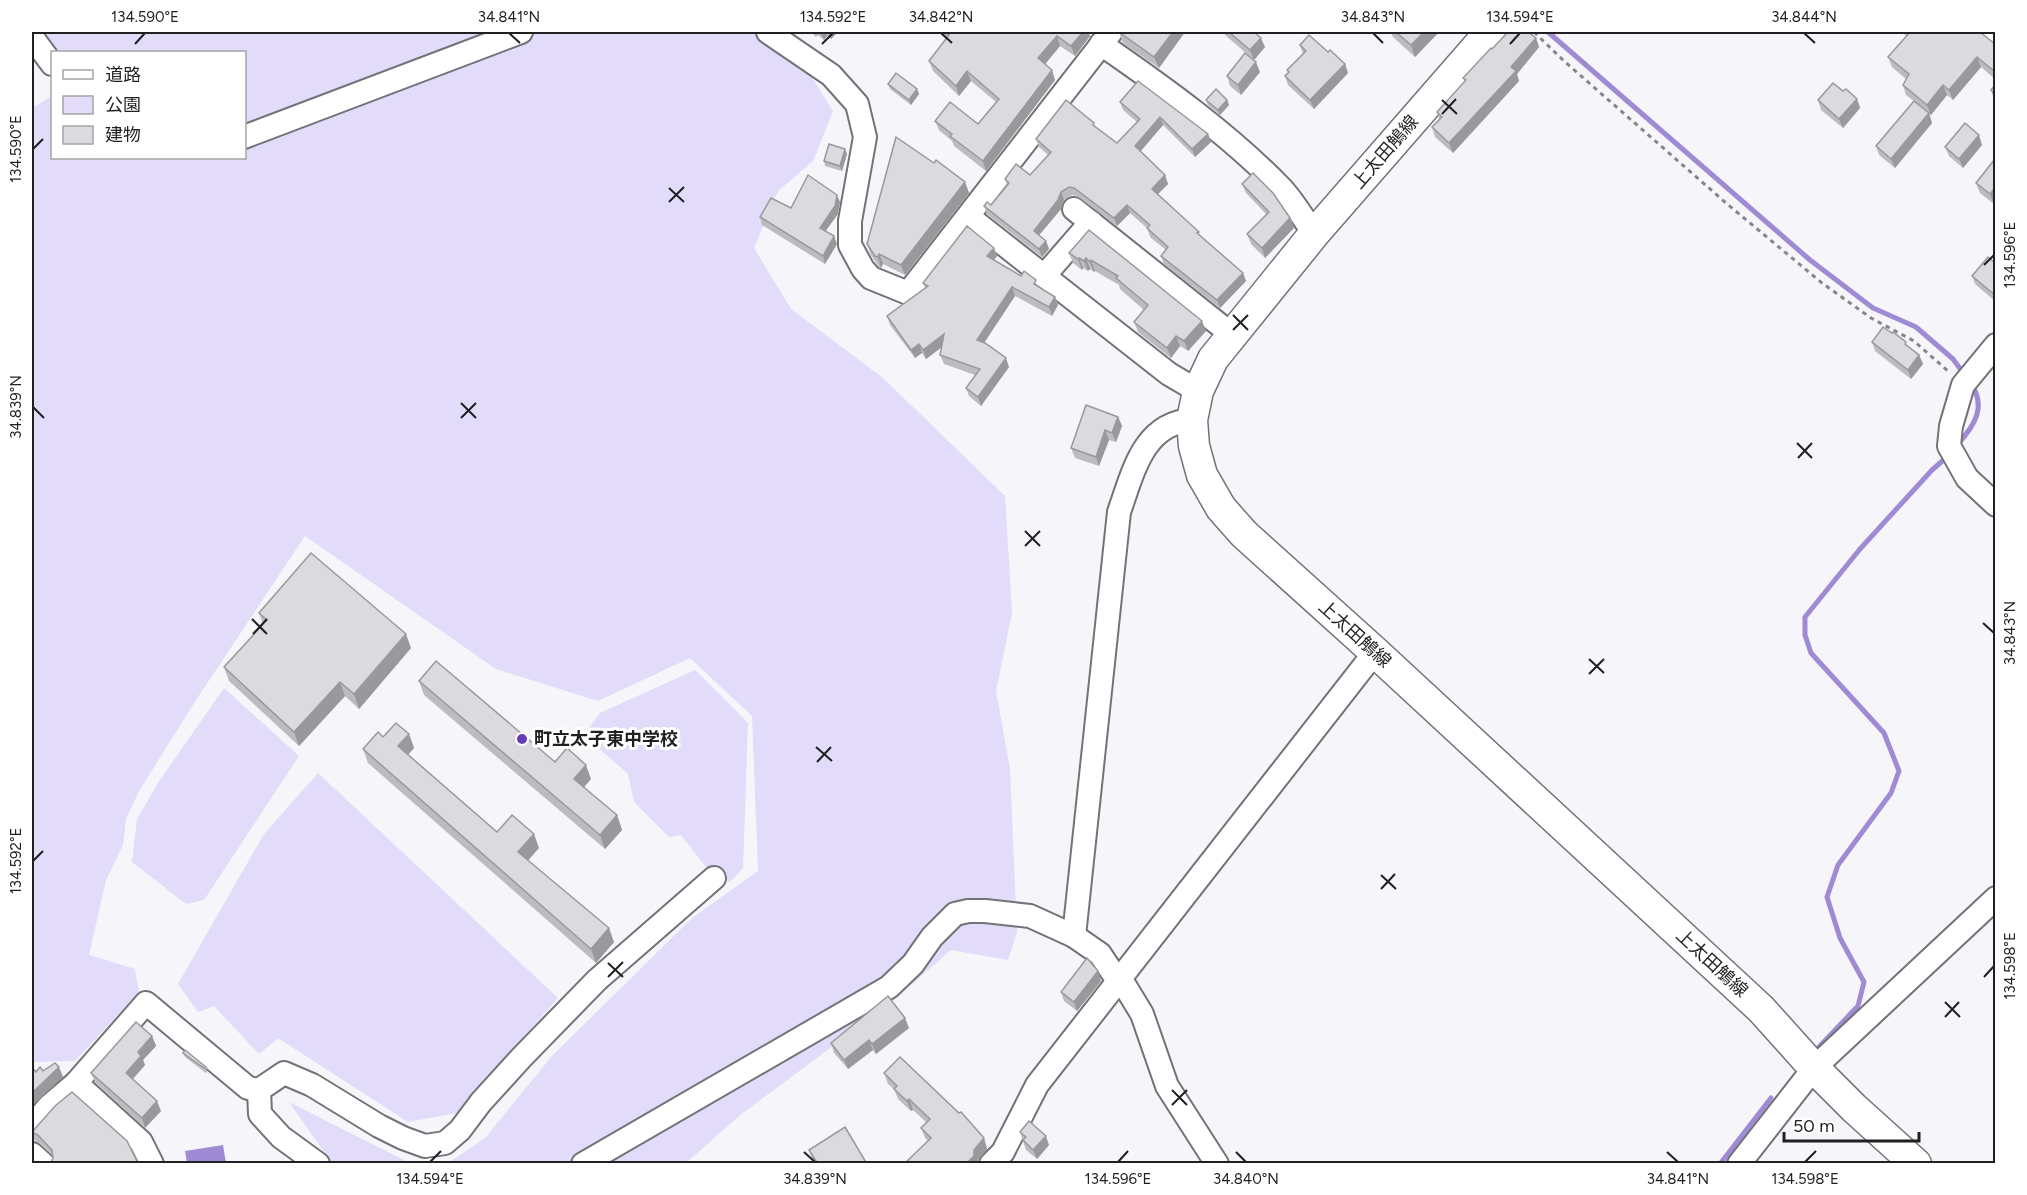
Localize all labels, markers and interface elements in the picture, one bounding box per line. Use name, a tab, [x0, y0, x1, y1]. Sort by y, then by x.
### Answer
text: 134.590°E	[111, 8, 179, 26]
text: 34.841°N	[478, 8, 540, 26]
text: 134.592°E	[800, 8, 866, 26]
text: 34.842°N	[909, 8, 973, 26]
text: 34.843°N	[1341, 8, 1405, 26]
text: 134.594°E	[1486, 8, 1554, 26]
text: 34.844°N	[1771, 8, 1837, 26]
legend	[51, 51, 246, 159]
text: 道路	[105, 64, 141, 86]
text: 公園	[105, 94, 141, 116]
street label: 上太田鵤線	[1347, 111, 1423, 193]
text: 134.590°E	[7, 115, 25, 183]
text: 建物	[105, 124, 141, 146]
text: 134.596°E	[2001, 222, 2019, 288]
text: 34.839°N	[7, 375, 25, 439]
street label: 上太田鵤線	[1314, 596, 1396, 672]
text: 34.843°N	[2001, 601, 2019, 665]
place label: 町立太子東中学校	[534, 728, 678, 750]
marker: 町立太子東中学校	[515, 732, 529, 746]
text: 134.592°E	[7, 828, 25, 894]
street label: 上太田鵤線	[1672, 924, 1752, 1002]
text: 134.598°E	[2001, 932, 2019, 1000]
scale bar	[1784, 1105, 1919, 1143]
text: 50 m	[1793, 1115, 1835, 1137]
text: 134.594°E	[396, 1170, 464, 1188]
text: 34.839°N	[783, 1170, 847, 1188]
text: 134.596°E	[1085, 1170, 1151, 1188]
text: 34.840°N	[1213, 1170, 1279, 1188]
text: 34.841°N	[1647, 1170, 1709, 1188]
text: 134.598°E	[1771, 1170, 1839, 1188]

